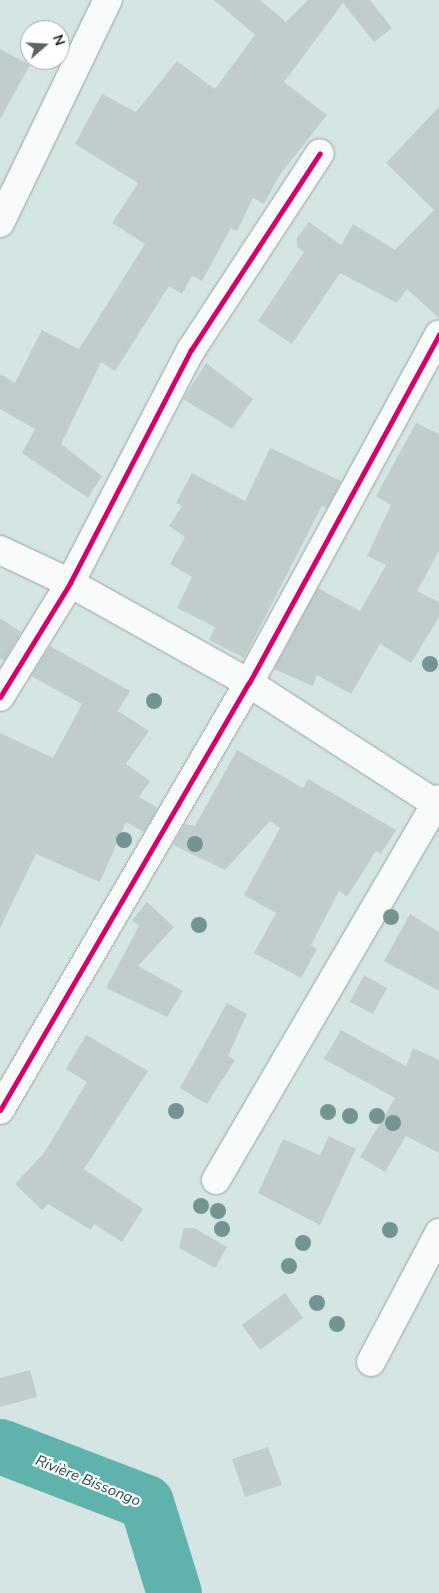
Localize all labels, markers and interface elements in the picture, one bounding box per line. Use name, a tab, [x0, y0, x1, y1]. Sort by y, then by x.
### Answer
north arrow	[20, 20, 70, 70]
text: N	[48, 32, 69, 48]
water label: Rivière Bissongo	[33, 1452, 143, 1510]

